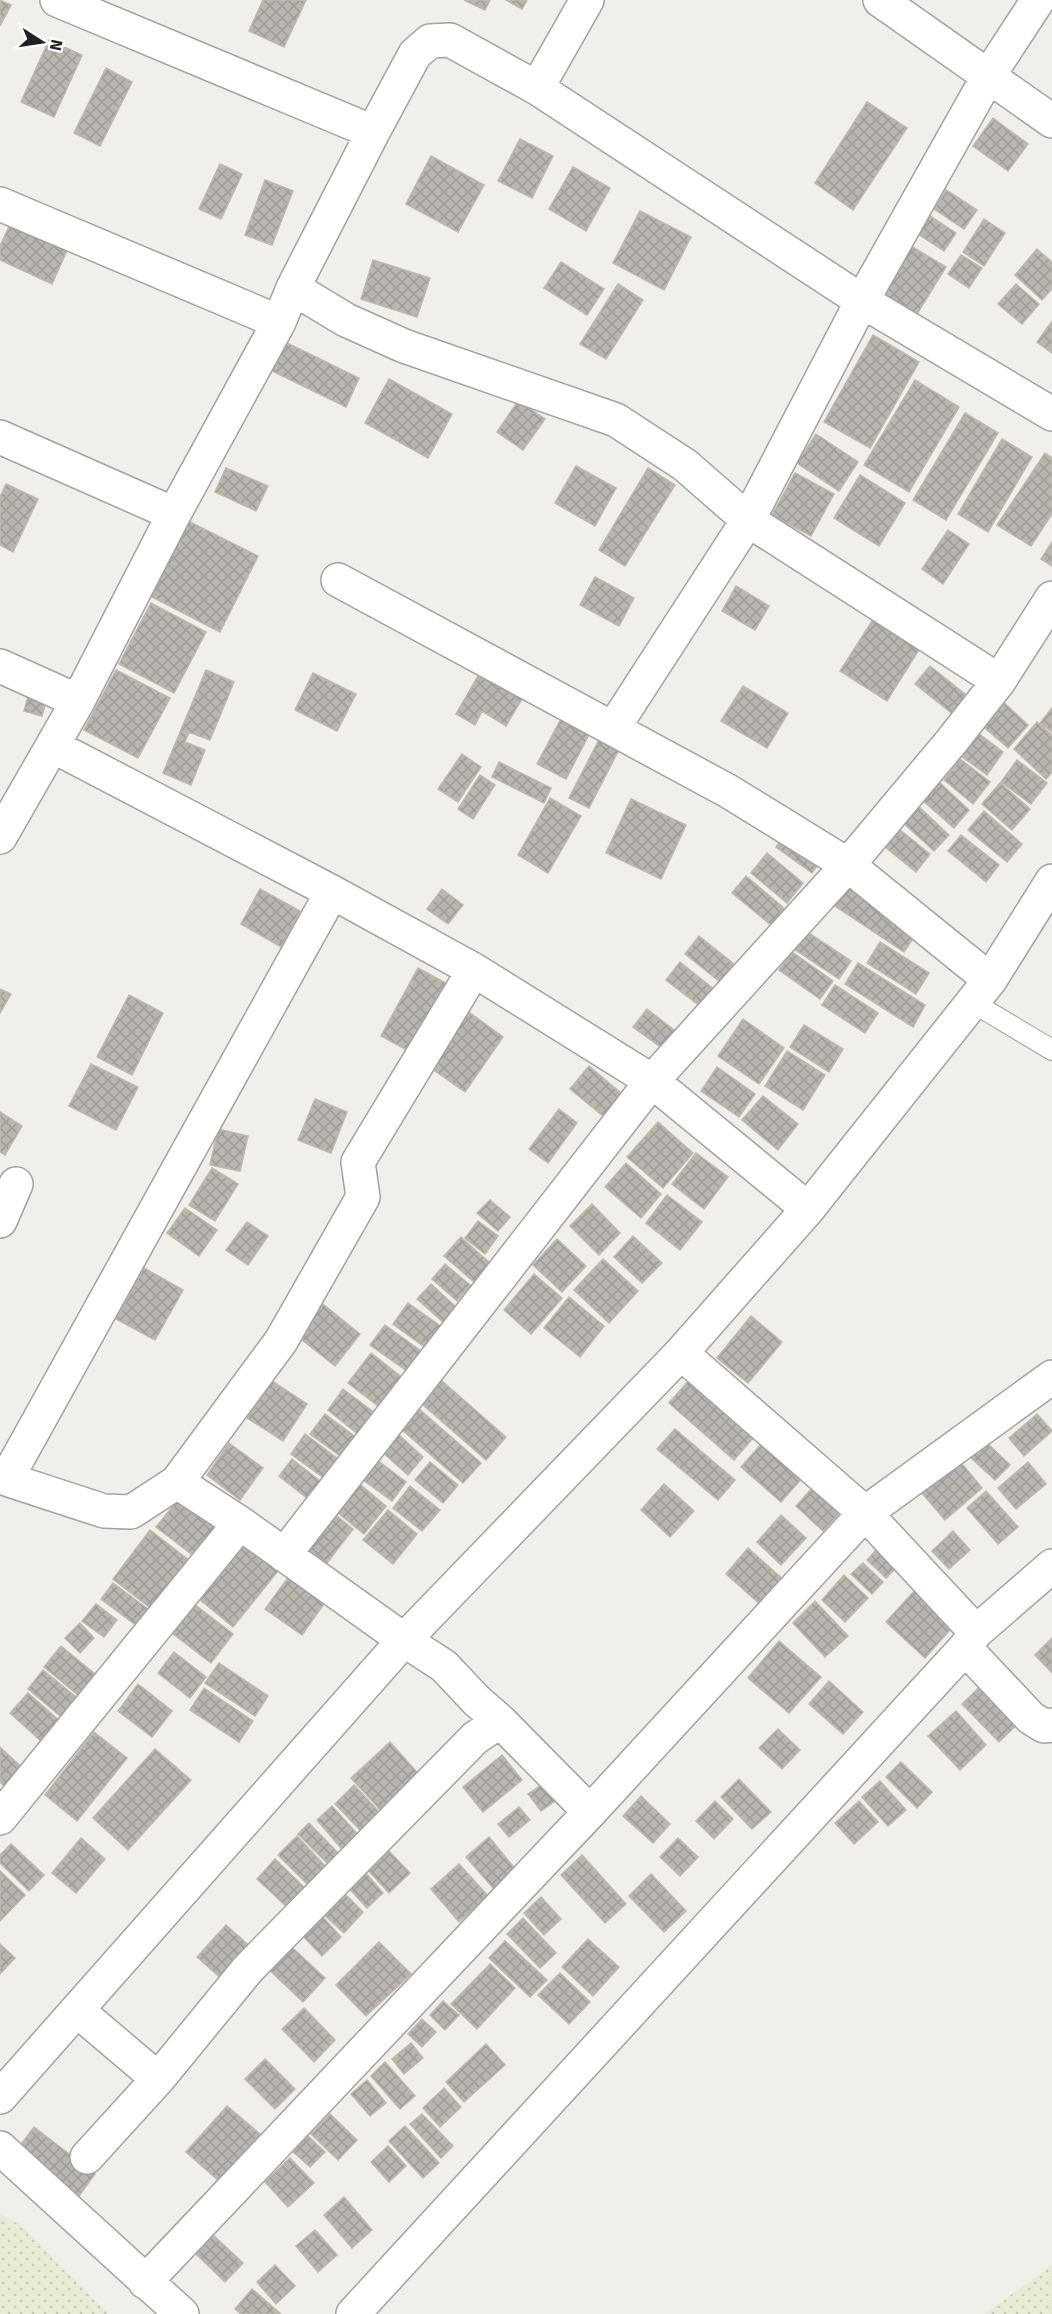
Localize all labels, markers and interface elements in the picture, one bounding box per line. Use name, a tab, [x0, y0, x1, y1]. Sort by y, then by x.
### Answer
north arrow	[12, 12, 72, 72]
text: N	[45, 37, 67, 52]

